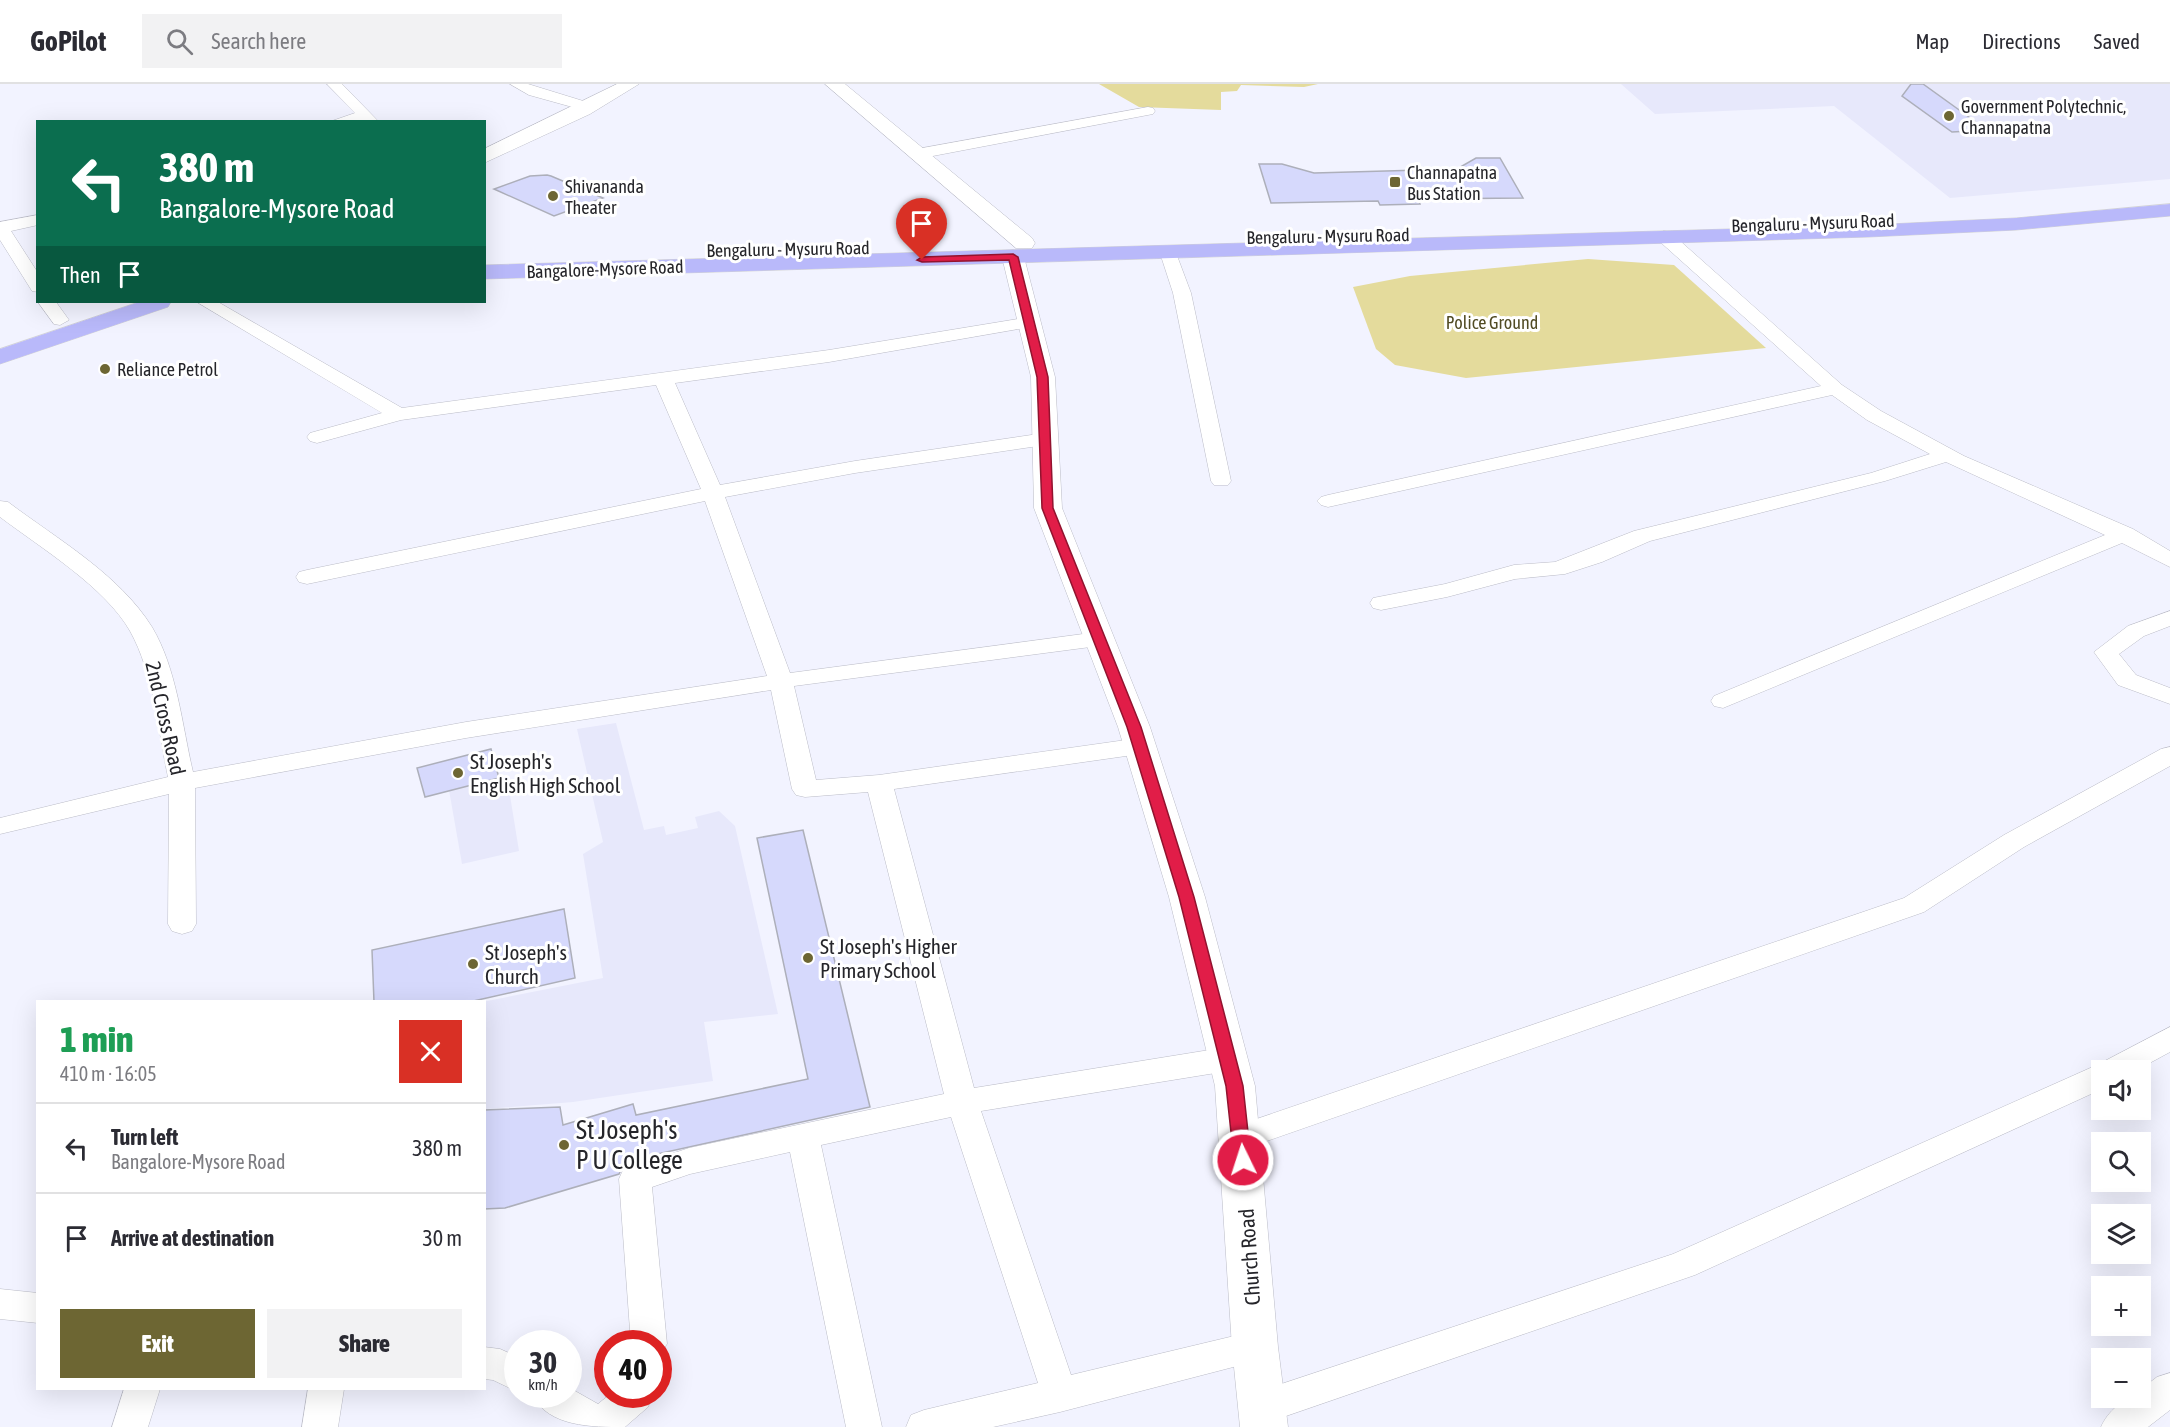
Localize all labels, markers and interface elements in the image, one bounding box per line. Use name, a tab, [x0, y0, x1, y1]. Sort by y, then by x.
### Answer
search box	[142, 14, 562, 68]
text: GoPilot	[30, 25, 106, 57]
icon: search	[163, 25, 196, 58]
text: Search here	[211, 28, 306, 54]
text: Map	[1915, 29, 1949, 53]
text: Directions	[1982, 29, 2061, 53]
text: Saved	[2094, 29, 2140, 53]
place label: Government Polytechnic, Channapatna	[1961, 96, 2126, 138]
marker: Government Polytechnic, Channapatna	[1942, 109, 1956, 123]
text: 380 m	[159, 143, 254, 191]
icon: left	[60, 144, 138, 222]
place label: Channapatna Bus Station	[1407, 162, 1497, 204]
marker: Channapatna Bus Station	[1388, 175, 1402, 189]
place label: Shivananda Theater	[565, 176, 644, 218]
marker: Shivananda Theater	[546, 189, 560, 203]
text: Bangalore-Mysore Road	[159, 193, 395, 224]
pin	[896, 198, 947, 260]
icon: arrive	[905, 207, 938, 240]
street label: Bengaluru - Mysuru Road	[1731, 210, 1895, 236]
street label: Bengaluru - Mysuru Road	[1246, 224, 1410, 248]
street label: Bengaluru - Mysuru Road	[706, 237, 870, 261]
street label: Bangalore-Mysore Road	[526, 256, 684, 282]
icon: arrive	[113, 258, 146, 291]
text: Then	[60, 262, 101, 288]
park label: Police Ground	[1446, 312, 1538, 333]
place label: Reliance Petrol	[117, 359, 218, 380]
marker: Reliance Petrol	[98, 362, 112, 376]
street label: 2nd Cross Road	[141, 659, 191, 777]
place label: St Joseph's English High School	[470, 749, 621, 797]
marker: St Joseph's English High School	[451, 766, 465, 780]
place label: St Joseph's Higher Primary School	[820, 934, 958, 982]
place label: St Joseph's Church	[485, 940, 567, 988]
marker: St Joseph's Higher Primary School	[801, 951, 815, 965]
marker: St Joseph's Church	[466, 957, 480, 971]
text: 1 min	[60, 1018, 134, 1060]
button: close	[399, 1020, 462, 1083]
map controls	[2091, 1060, 2151, 1408]
button: sound	[2091, 1060, 2151, 1120]
text: 410 m · 16:05	[60, 1062, 157, 1085]
place label: St Joseph's P U College	[576, 1115, 683, 1175]
text: Turn left	[111, 1124, 178, 1150]
position arrow	[1211, 1128, 1275, 1192]
icon: left	[60, 1132, 93, 1165]
button: search	[2091, 1132, 2151, 1192]
text: 380 m	[412, 1135, 462, 1161]
marker: St Joseph's P U College	[557, 1138, 571, 1152]
text: Bangalore-Mysore Road	[111, 1150, 285, 1173]
button: layers	[2091, 1204, 2151, 1264]
street label: Church Road	[1234, 1208, 1264, 1306]
icon: arrive	[60, 1222, 93, 1255]
text: Arrive at destination	[111, 1225, 274, 1251]
text: 30 m	[422, 1225, 462, 1251]
button: +	[2091, 1276, 2151, 1336]
button: Exit	[60, 1309, 255, 1378]
button: Share	[267, 1309, 462, 1378]
speed limit sign: 40	[594, 1330, 672, 1408]
text: 30	[529, 1345, 557, 1379]
button: −	[2091, 1348, 2151, 1408]
text: km/h	[528, 1376, 558, 1393]

